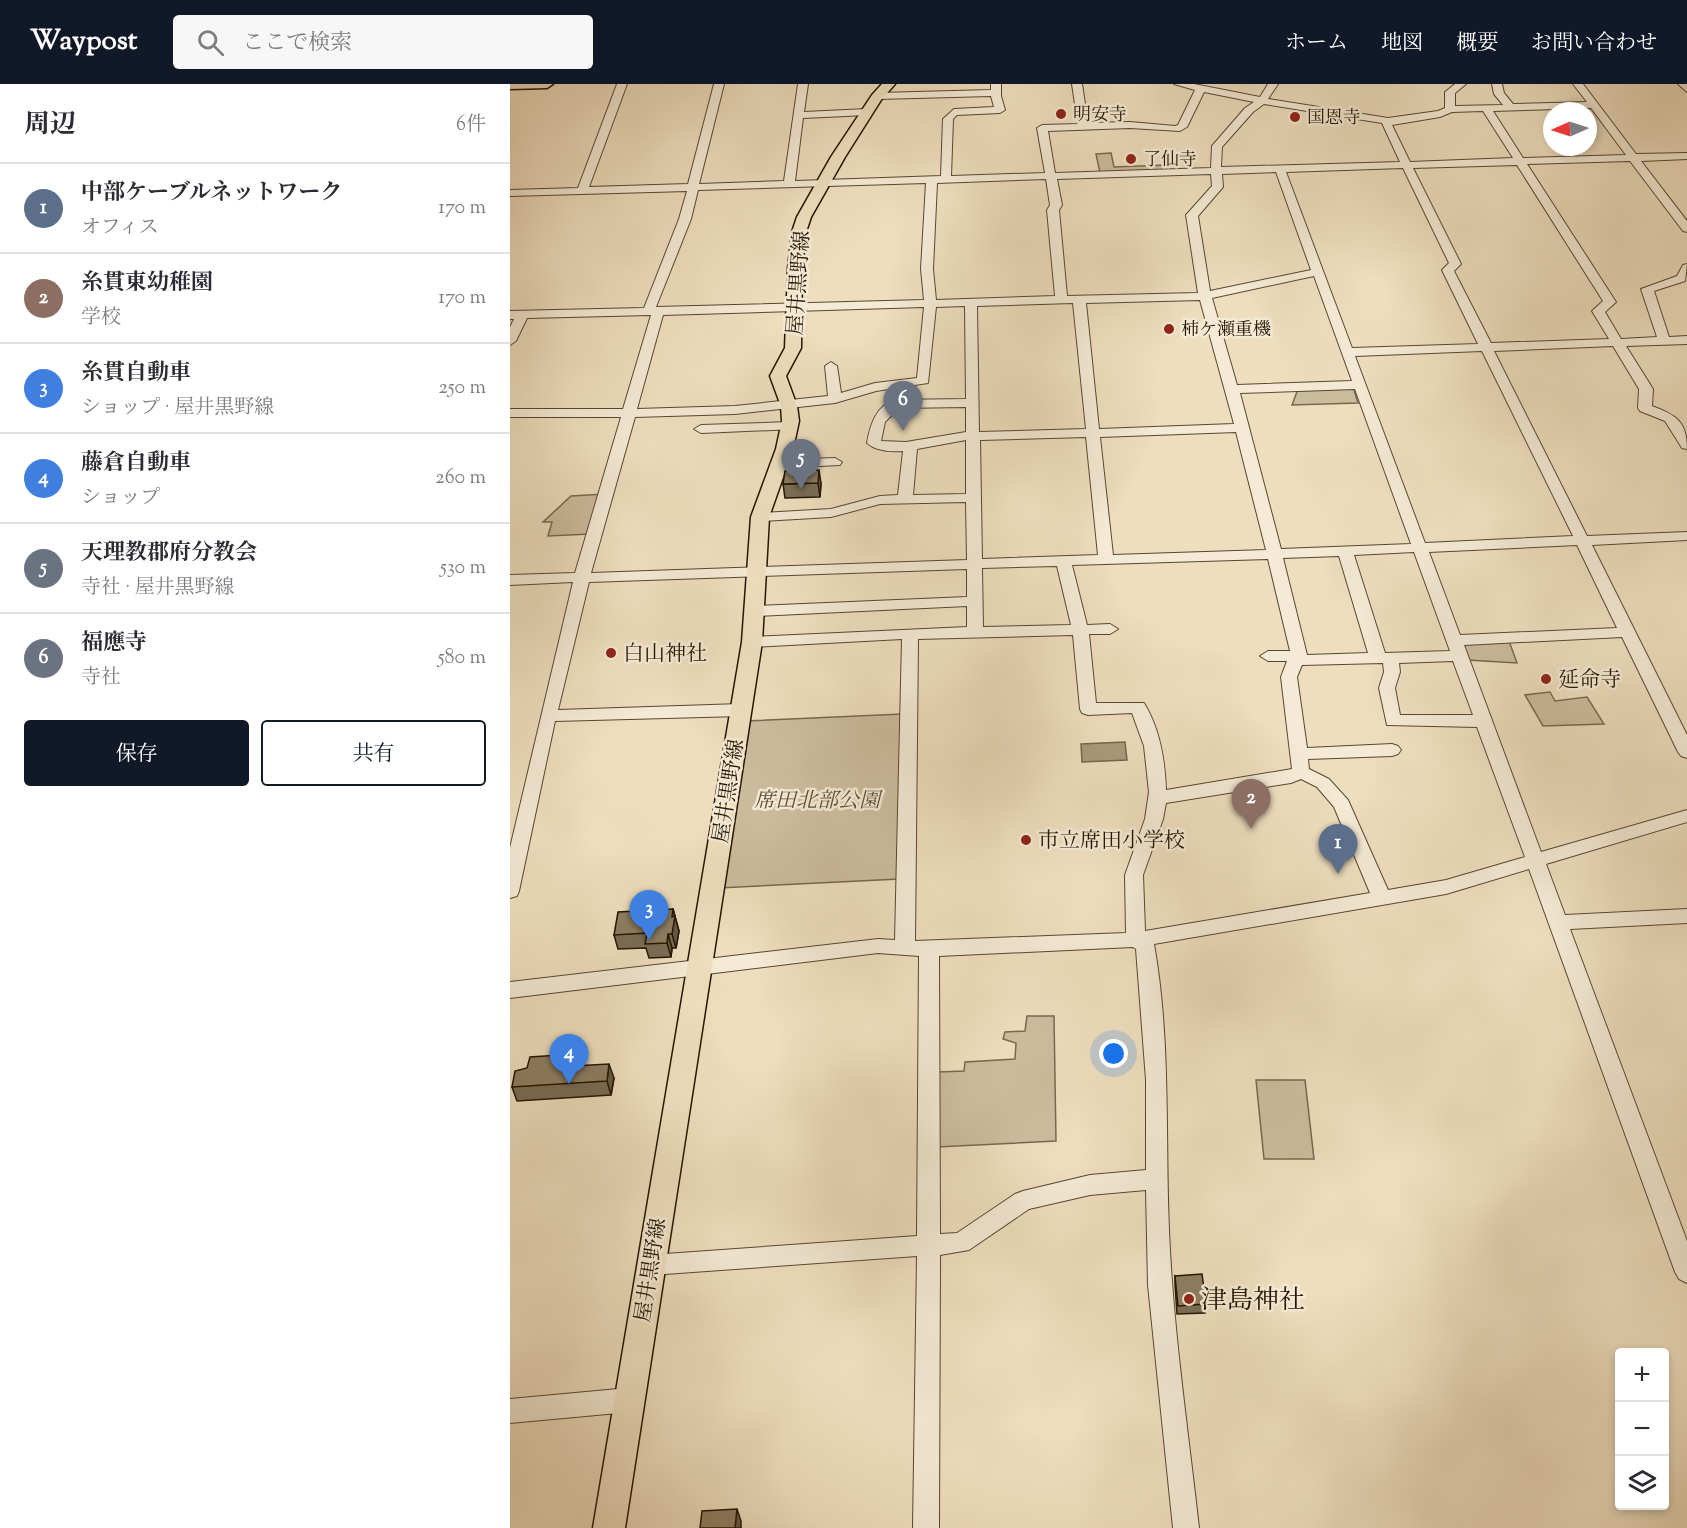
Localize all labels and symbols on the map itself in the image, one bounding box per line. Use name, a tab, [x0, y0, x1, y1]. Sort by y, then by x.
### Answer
north arrow	[1543, 102, 1597, 156]
place label: 明安寺	[1073, 103, 1127, 129]
place label: 国恩寺	[1307, 106, 1361, 132]
marker: 明安寺	[1054, 107, 1068, 121]
marker: 国恩寺	[1288, 110, 1302, 124]
place label: 了仙寺	[1143, 148, 1197, 174]
marker: 了仙寺	[1124, 152, 1138, 166]
street label: 屋井黒野線	[781, 230, 819, 337]
place label: 柿ケ瀬重機	[1181, 318, 1271, 344]
marker: 柿ケ瀬重機	[1162, 322, 1176, 336]
pin: 6	[884, 382, 922, 431]
pin: 5	[782, 440, 820, 489]
place label: 白山神社	[623, 640, 707, 670]
marker: 白山神社	[604, 646, 618, 660]
place label: 延命寺	[1558, 666, 1621, 696]
marker: 延命寺	[1539, 672, 1553, 686]
street label: 屋井黒野線	[707, 737, 753, 846]
pin: 2	[1232, 780, 1270, 829]
park label: 席田北部公園	[754, 787, 883, 817]
pin: 1	[1318, 824, 1358, 874]
place label: 市立席田小学校	[1038, 827, 1185, 857]
marker: 市立席田小学校	[1019, 833, 1033, 847]
pin: 3	[630, 890, 668, 940]
pin: 4	[550, 1034, 588, 1084]
your location	[1099, 1039, 1128, 1068]
street label: 屋井黒野線	[629, 1216, 675, 1325]
place label: 津島神社	[1201, 1283, 1305, 1320]
marker: 津島神社	[1182, 1292, 1196, 1306]

